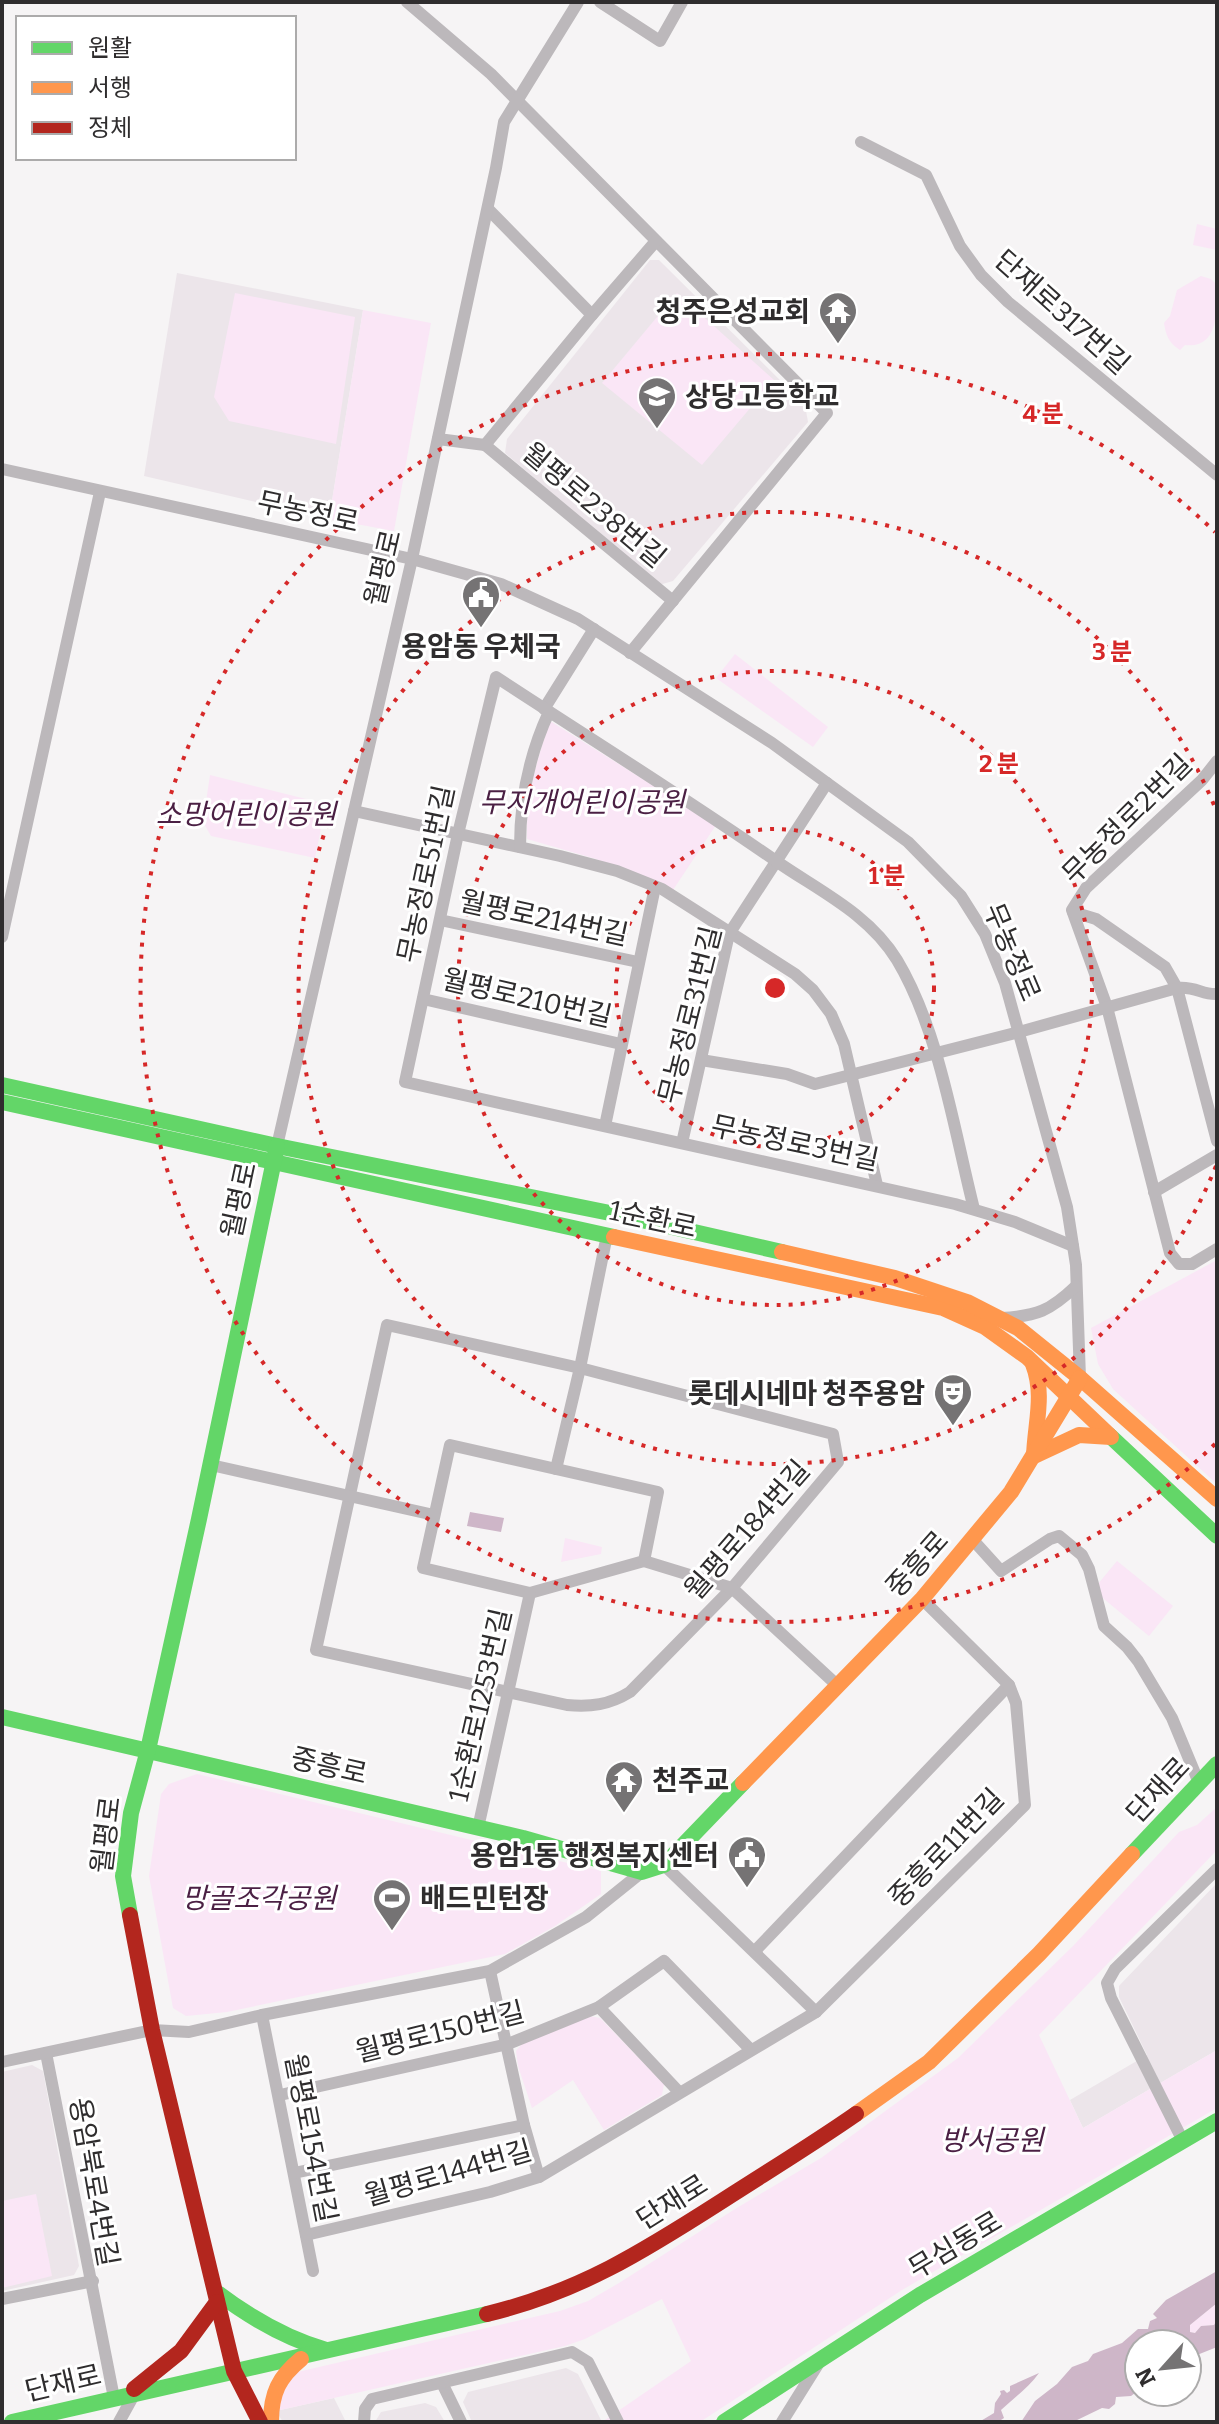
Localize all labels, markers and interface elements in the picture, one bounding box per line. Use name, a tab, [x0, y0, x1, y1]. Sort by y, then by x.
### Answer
legend	[16, 16, 296, 160]
text: 원활	[88, 34, 132, 62]
text: 서행	[88, 74, 132, 102]
text: 정체	[88, 114, 132, 142]
street label: 단재로317번길	[988, 243, 1136, 381]
temple icon: 청주은성교회	[817, 290, 859, 345]
place label: 청주은성교회	[655, 295, 810, 328]
school or university icon: 상당고등학교	[636, 375, 678, 430]
place label: 상당고등학교	[685, 380, 840, 413]
text: 4 분	[1022, 400, 1064, 428]
street label: 월평로238번길	[516, 436, 672, 574]
street label: 무농정로	[254, 485, 362, 539]
street label: 월평로	[358, 527, 408, 609]
public building icon: 용암동 우체국	[460, 574, 502, 629]
place label: 용암동 우체국	[401, 630, 561, 663]
text: 3 분	[1092, 638, 1132, 666]
street label: 무농정로2번길	[1055, 747, 1199, 891]
text: 2 분	[979, 750, 1019, 778]
street label: 무농정로51번길	[391, 782, 461, 966]
park label: 무지개어린이공원	[479, 786, 687, 819]
park label: 소망어린이공원	[156, 798, 338, 831]
text: 1 분	[869, 862, 905, 890]
street label: 월평로214번길	[457, 884, 631, 952]
street label: 무농정로	[977, 898, 1047, 1006]
street label: 무농정로31번길	[652, 923, 728, 1107]
street label: 월평로210번길	[439, 962, 615, 1034]
centre of rings	[761, 974, 789, 1002]
street label: 무농정로3번길	[708, 1109, 882, 1177]
street label: 월평로	[215, 1159, 263, 1241]
street label: 1순환로	[606, 1194, 700, 1244]
theatre icon: 롯데시네마 청주용암	[932, 1372, 974, 1427]
place label: 롯데시네마 청주용암	[688, 1377, 925, 1410]
street label: 월평로184번길	[678, 1454, 816, 1606]
street label: 중흥로	[879, 1524, 955, 1604]
street label: 1순환로1253번길	[442, 1605, 518, 1805]
street label: 중흥로	[288, 1741, 370, 1791]
street label: 단재로	[1120, 1750, 1196, 1830]
temple icon: 천주교	[603, 1759, 645, 1814]
place label: 천주교	[652, 1764, 729, 1797]
street label: 중흥로11번길	[881, 1782, 1011, 1914]
street label: 월평로	[85, 1795, 127, 1875]
public building icon: 용암1동 행정복지센터	[726, 1834, 768, 1889]
place label: 용암1동 행정복지센터	[470, 1839, 719, 1872]
sports icon: 배드민턴장	[371, 1877, 413, 1932]
park label: 망골조각공원	[182, 1882, 339, 1915]
place label: 배드민턴장	[420, 1882, 549, 1915]
street label: 월평로150번길	[352, 1995, 528, 2069]
street label: 월평로154번길	[278, 2051, 344, 2225]
street label: 용암북로4번길	[63, 2095, 125, 2269]
park label: 방서공원	[940, 2124, 1046, 2157]
street label: 월평로144번길	[360, 2133, 536, 2213]
street label: 단재로	[630, 2168, 714, 2236]
street label: 무심동로	[902, 2204, 1008, 2286]
north arrow	[1123, 2328, 1203, 2408]
street label: 단재로	[22, 2358, 104, 2408]
text: N	[1130, 2363, 1162, 2391]

